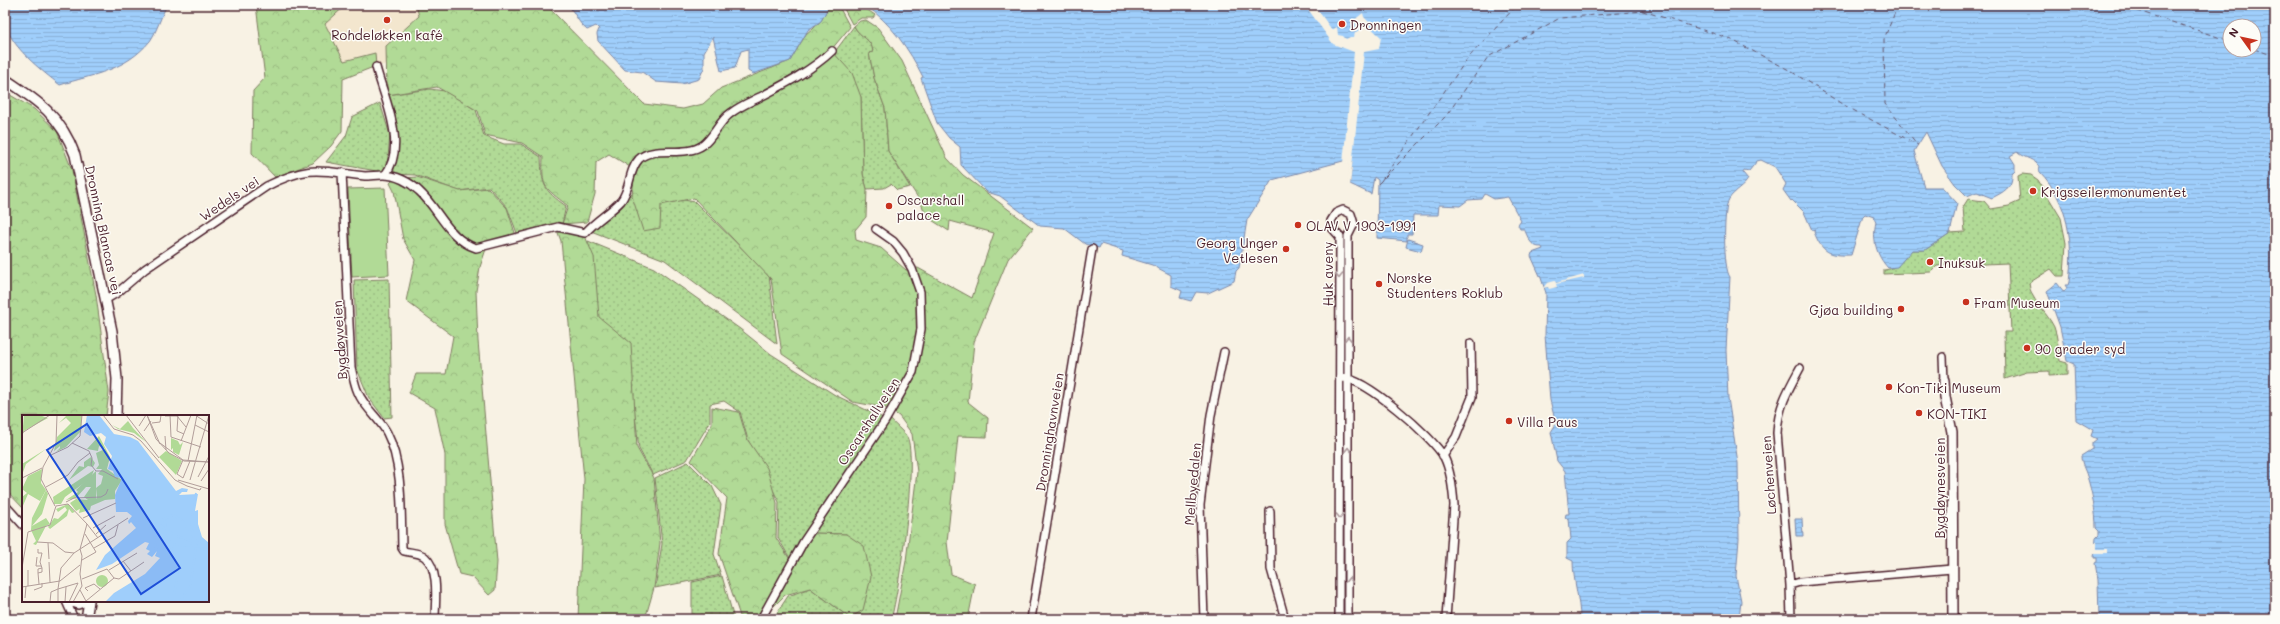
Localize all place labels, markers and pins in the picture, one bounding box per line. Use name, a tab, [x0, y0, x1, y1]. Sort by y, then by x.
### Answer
marker: Rohdeløkken kafé	[382, 15, 392, 25]
place label: Dronningen	[1350, 16, 1422, 33]
marker: Dronningen	[1337, 19, 1347, 29]
place label: Rohdeløkken kafé	[331, 26, 443, 43]
place label: Krigsseilermonumentet	[2041, 183, 2187, 200]
marker: Krigsseilermonumentet	[2028, 186, 2038, 196]
place label: Oscarshall palace	[897, 191, 964, 223]
marker: Oscarshall palace	[884, 201, 894, 211]
place label: OLAV V 1903-1991	[1306, 217, 1417, 234]
marker: OLAV V 1903-1991	[1293, 220, 1303, 230]
place label: Georg Unger Vetlesen	[1196, 234, 1278, 266]
marker: Georg Unger Vetlesen	[1281, 244, 1291, 254]
place label: Inuksuk	[1938, 254, 1985, 271]
marker: Inuksuk	[1925, 257, 1935, 267]
place label: Norske Studenters Roklub	[1387, 269, 1503, 301]
marker: Norske Studenters Roklub	[1374, 279, 1384, 289]
place label: Fram Museum	[1974, 294, 2060, 311]
marker: Fram Museum	[1961, 297, 1971, 307]
place label: Gjøa building	[1809, 301, 1893, 318]
marker: Gjøa building	[1896, 304, 1906, 314]
place label: 90 grader syd	[2035, 340, 2125, 357]
marker: 90 grader syd	[2022, 343, 2032, 353]
place label: Kon-Tiki Museum	[1897, 379, 2001, 396]
marker: Kon-Tiki Museum	[1884, 382, 1894, 392]
place label: KON-TIKI	[1927, 405, 1987, 422]
marker: KON-TIKI	[1914, 408, 1924, 418]
place label: Villa Paus	[1517, 413, 1578, 430]
marker: Villa Paus	[1504, 416, 1514, 426]

